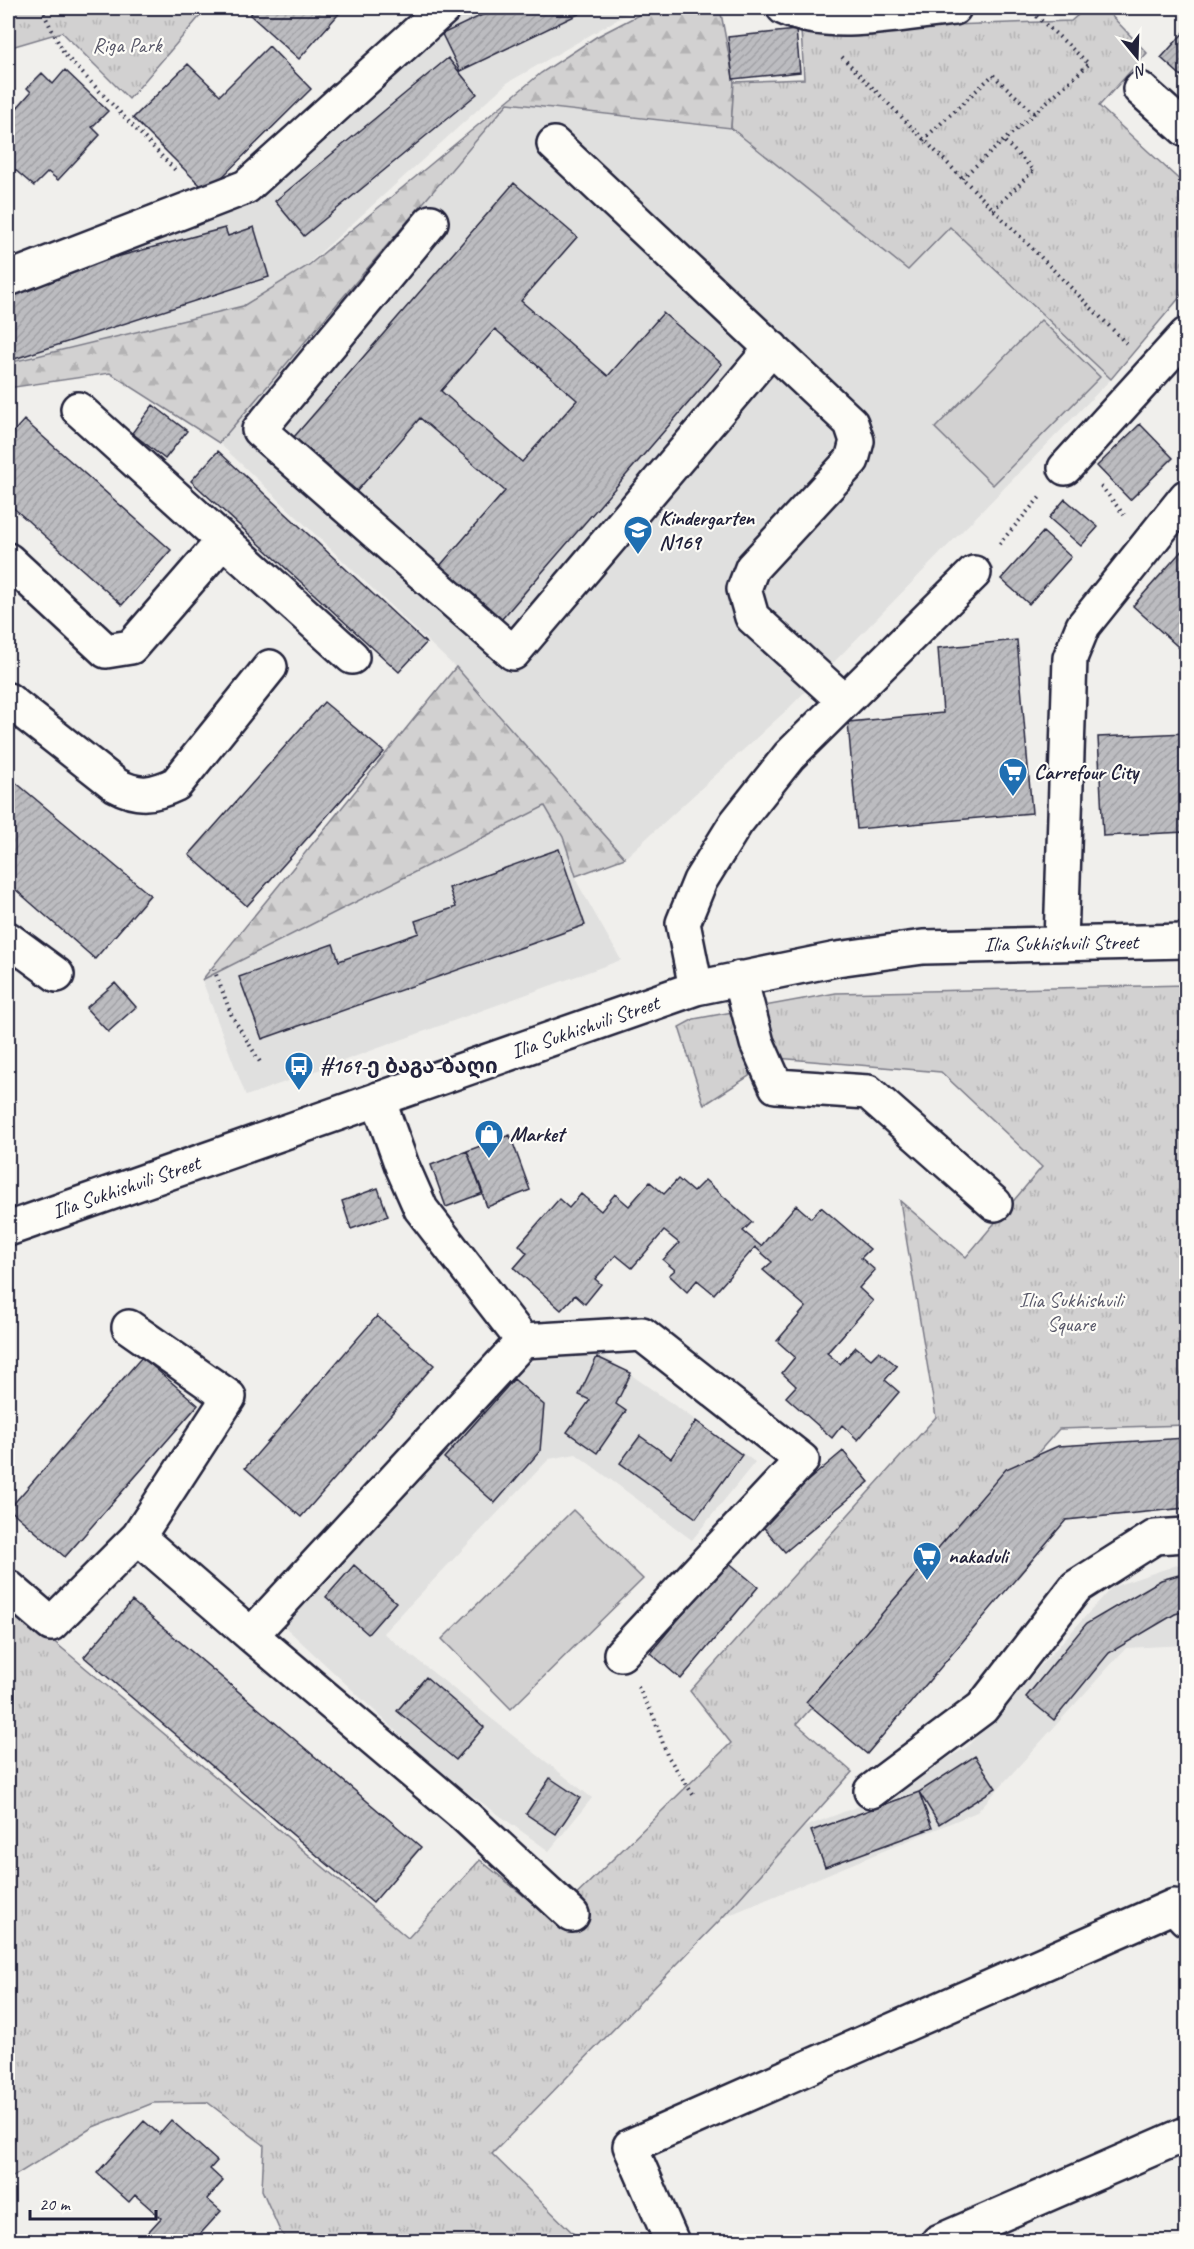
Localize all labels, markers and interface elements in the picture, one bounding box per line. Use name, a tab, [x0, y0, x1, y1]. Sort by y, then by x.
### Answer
north arrow	[1107, 27, 1167, 87]
park label: Riga Park	[93, 32, 163, 58]
text: N	[1131, 59, 1149, 82]
place label: Kindergarten N169	[659, 505, 756, 555]
school or university icon: Kindergarten N169	[622, 514, 654, 556]
supermarket icon: Carrefour City	[997, 756, 1029, 798]
place label: Carrefour City	[1034, 759, 1141, 785]
street label: Ilia Sukhishvili Street	[984, 929, 1140, 957]
street label: Ilia Sukhishvili Street	[508, 989, 664, 1064]
bus stop icon: #169-ე ბაგა-ბაღი	[283, 1050, 315, 1092]
place label: #169-ე ბაგა-ბაღი	[320, 1053, 498, 1079]
shop icon: Market	[473, 1118, 505, 1160]
place label: Market	[510, 1121, 567, 1147]
street label: Ilia Sukhishvili Street	[49, 1149, 205, 1224]
park label: Ilia Sukhishvili Square	[1019, 1287, 1126, 1337]
supermarket icon: nakaduli	[911, 1540, 943, 1582]
place label: nakaduli	[948, 1543, 1010, 1569]
scale bar	[30, 2183, 156, 2221]
text: 20 m	[39, 2193, 72, 2215]

